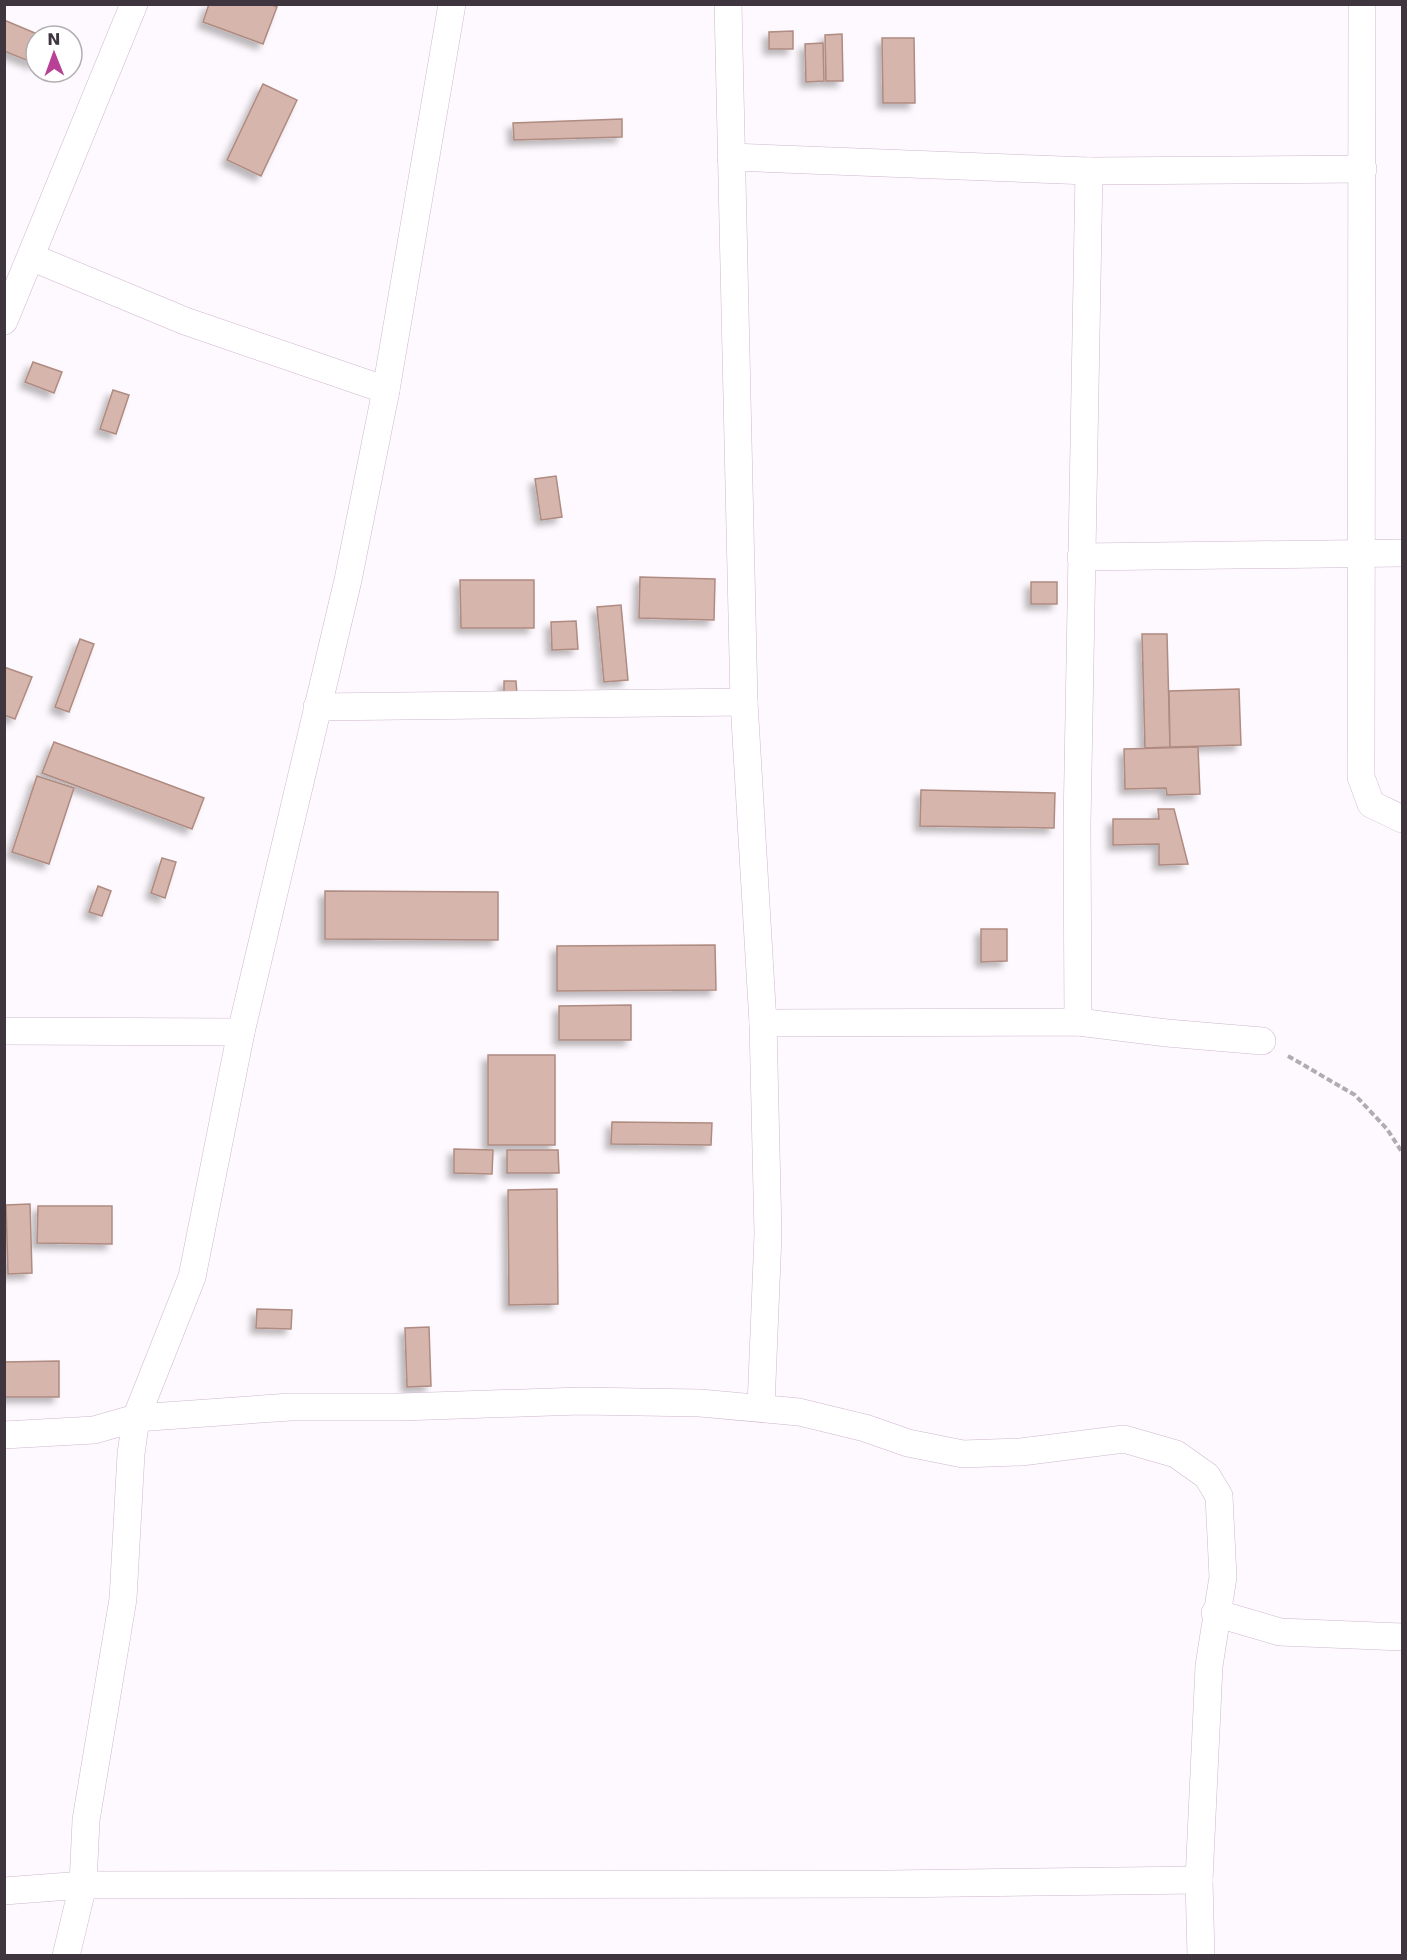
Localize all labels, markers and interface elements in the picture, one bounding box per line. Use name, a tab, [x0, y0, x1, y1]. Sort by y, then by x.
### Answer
north arrow	[24, 24, 84, 84]
text: N	[47, 30, 61, 49]

